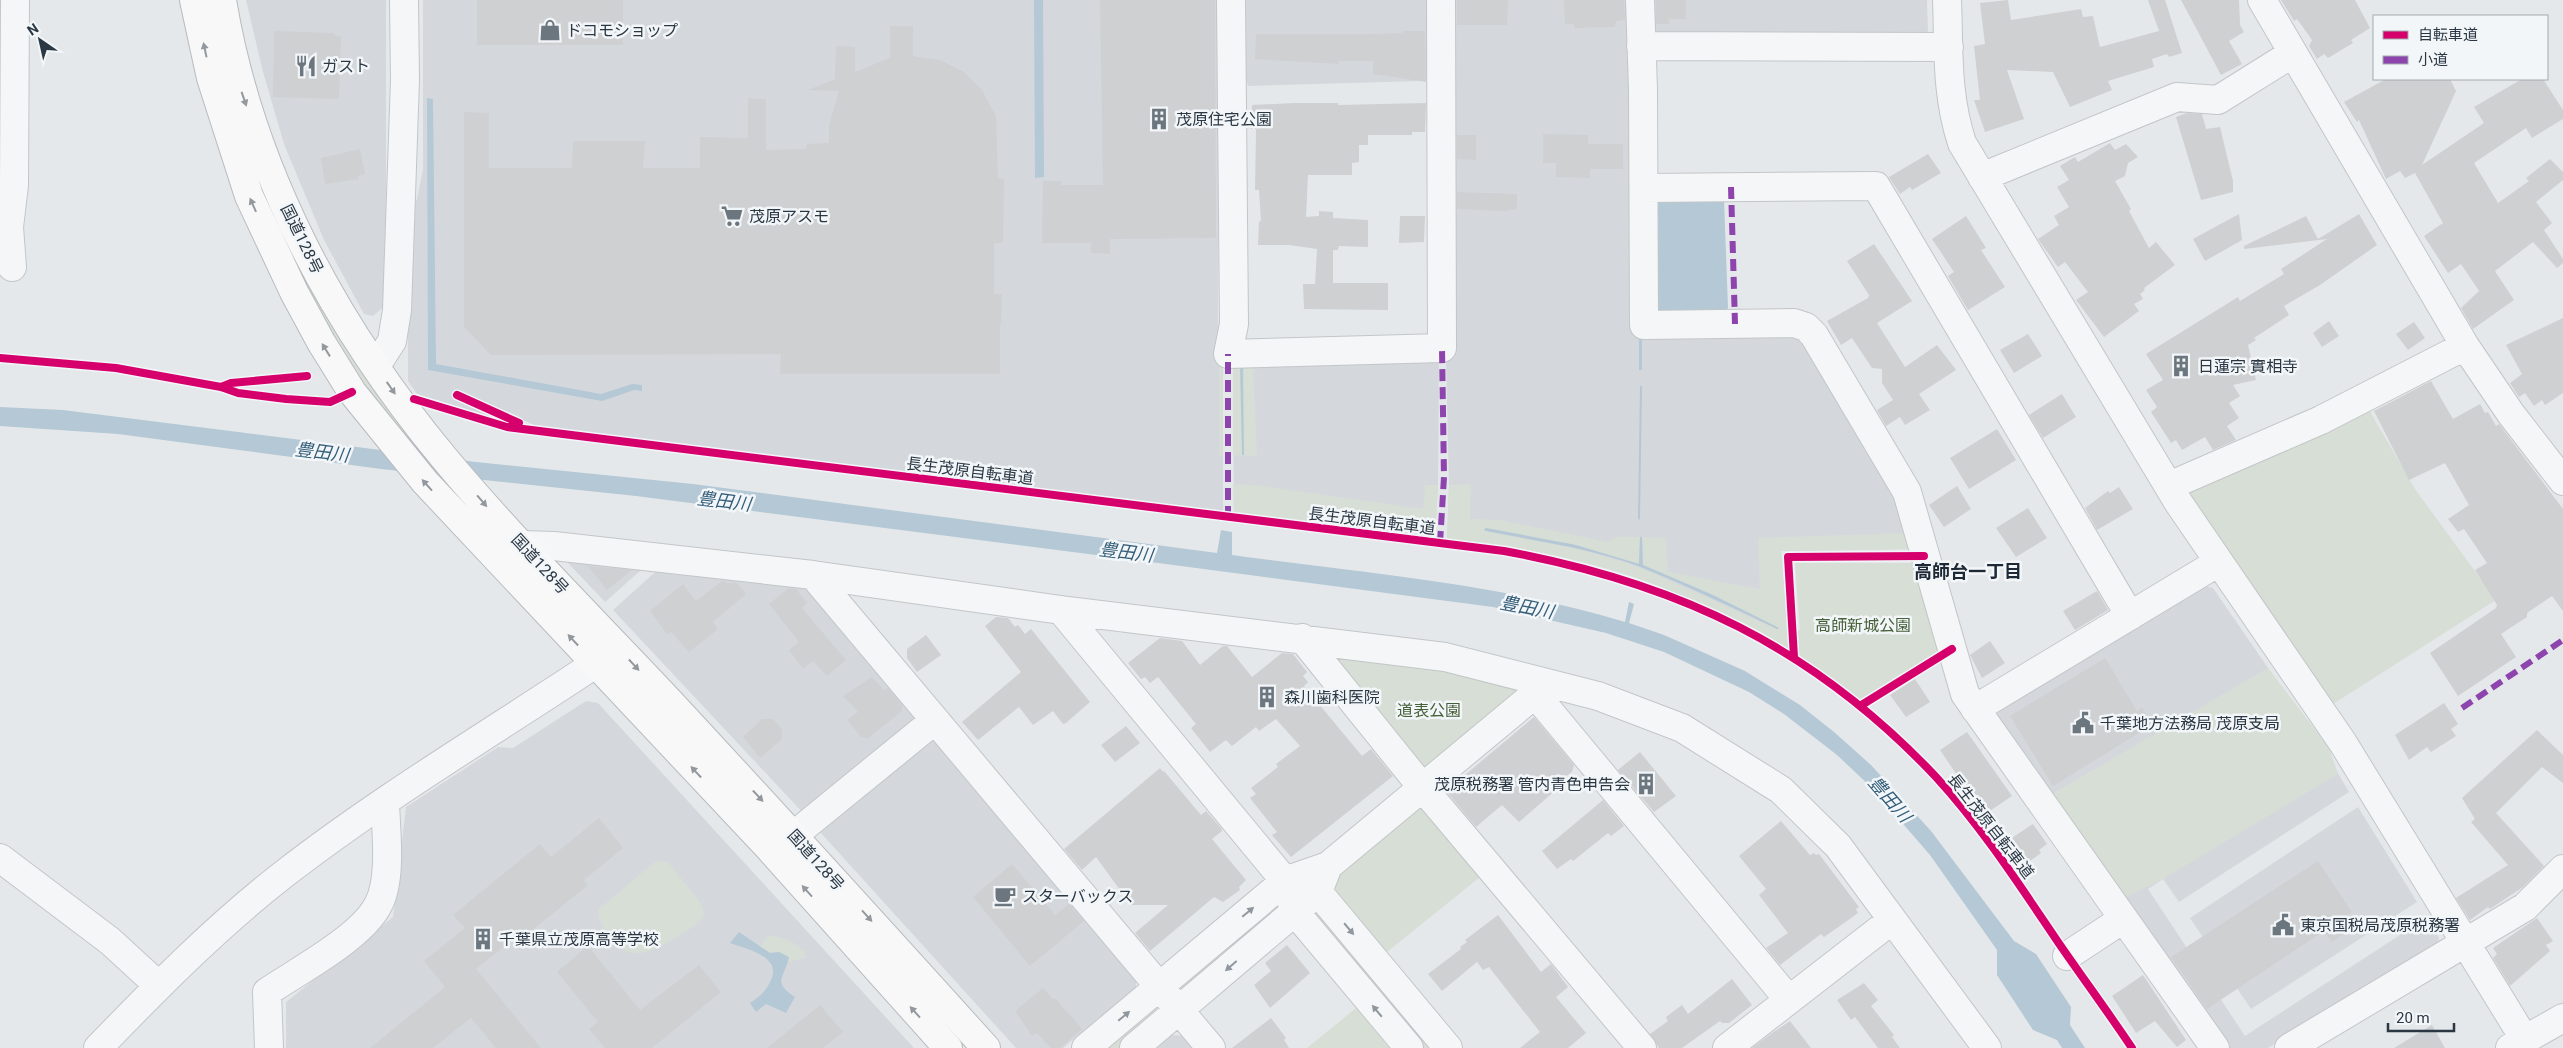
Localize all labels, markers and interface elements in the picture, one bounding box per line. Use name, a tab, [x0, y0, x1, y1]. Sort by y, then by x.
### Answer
north arrow	[15, 15, 65, 65]
legend	[2373, 15, 2548, 80]
shop icon: ドコモショップ	[537, 17, 563, 43]
text: N	[24, 20, 41, 39]
place label: ドコモショップ	[566, 21, 678, 40]
text: 自転車道	[2418, 26, 2478, 44]
one-way arrow	[201, 43, 209, 58]
text: 小道	[2418, 51, 2448, 69]
restaurant icon: ガスト	[293, 53, 319, 79]
place label: ガスト	[322, 57, 370, 76]
one-way arrow	[241, 91, 248, 106]
building icon: 茂原住宅公園	[1146, 106, 1172, 132]
place label: 茂原住宅公園	[1176, 110, 1272, 129]
one-way arrow	[249, 198, 257, 212]
street label: 国道128号	[277, 201, 327, 277]
supermarket icon: 茂原アスモ	[719, 203, 745, 229]
place label: 茂原アスモ	[749, 207, 829, 226]
one-way arrow	[322, 344, 331, 357]
building icon: 日蓮宗 實相寺	[2168, 353, 2194, 379]
place label: 日蓮宗 實相寺	[2198, 357, 2298, 376]
one-way arrow	[386, 381, 396, 394]
water label: 豊田川	[294, 438, 352, 466]
street label: 長生茂原自転車道	[905, 454, 1035, 488]
one-way arrow	[421, 479, 433, 491]
water label: 豊田川	[696, 487, 754, 515]
one-way arrow	[476, 494, 488, 506]
street label: 長生茂原自転車道	[1307, 504, 1437, 538]
street label: 国道128号	[507, 530, 573, 598]
water label: 豊田川	[1098, 538, 1156, 566]
district label: 高師台一丁目	[1914, 561, 2022, 582]
water label: 豊田川	[1498, 592, 1557, 623]
park label: 高師新城公園	[1815, 616, 1911, 635]
one-way arrow	[567, 635, 579, 647]
one-way arrow	[628, 658, 640, 670]
building icon: 森川歯科医院	[1254, 684, 1280, 710]
place label: 森川歯科医院	[1284, 688, 1380, 707]
park label: 道表公園	[1397, 701, 1461, 720]
public building icon: 千葉地方法務局 茂原支局	[2070, 710, 2096, 736]
place label: 千葉地方法務局 茂原支局	[2100, 714, 2280, 733]
one-way arrow	[690, 766, 702, 778]
street label: 長生茂原自転車道	[1944, 770, 2038, 882]
building icon: 茂原税務署 管内青色申告会	[1633, 771, 1659, 797]
water label: 豊田川	[1864, 772, 1917, 828]
place label: 茂原税務署 管内青色申告会	[1434, 775, 1630, 794]
one-way arrow	[752, 790, 764, 802]
street label: 国道128号	[784, 826, 848, 894]
cafe icon: スターバックス	[992, 883, 1018, 909]
one-way arrow	[801, 885, 813, 897]
place label: スターバックス	[1022, 887, 1133, 906]
one-way arrow	[1242, 907, 1255, 918]
one-way arrow	[861, 910, 873, 922]
public building icon: 東京国税局茂原税務署	[2270, 912, 2296, 938]
place label: 東京国税局茂原税務署	[2300, 916, 2460, 935]
one-way arrow	[1343, 923, 1354, 936]
building icon: 千葉県立茂原高等学校	[470, 926, 496, 952]
place label: 千葉県立茂原高等学校	[499, 930, 659, 949]
one-way arrow	[1225, 960, 1237, 971]
scale bar	[2388, 1000, 2454, 1032]
one-way arrow	[1372, 1004, 1383, 1017]
one-way arrow	[909, 1006, 921, 1018]
text: 20 m	[2396, 1009, 2430, 1027]
one-way arrow	[1117, 1011, 1130, 1022]

